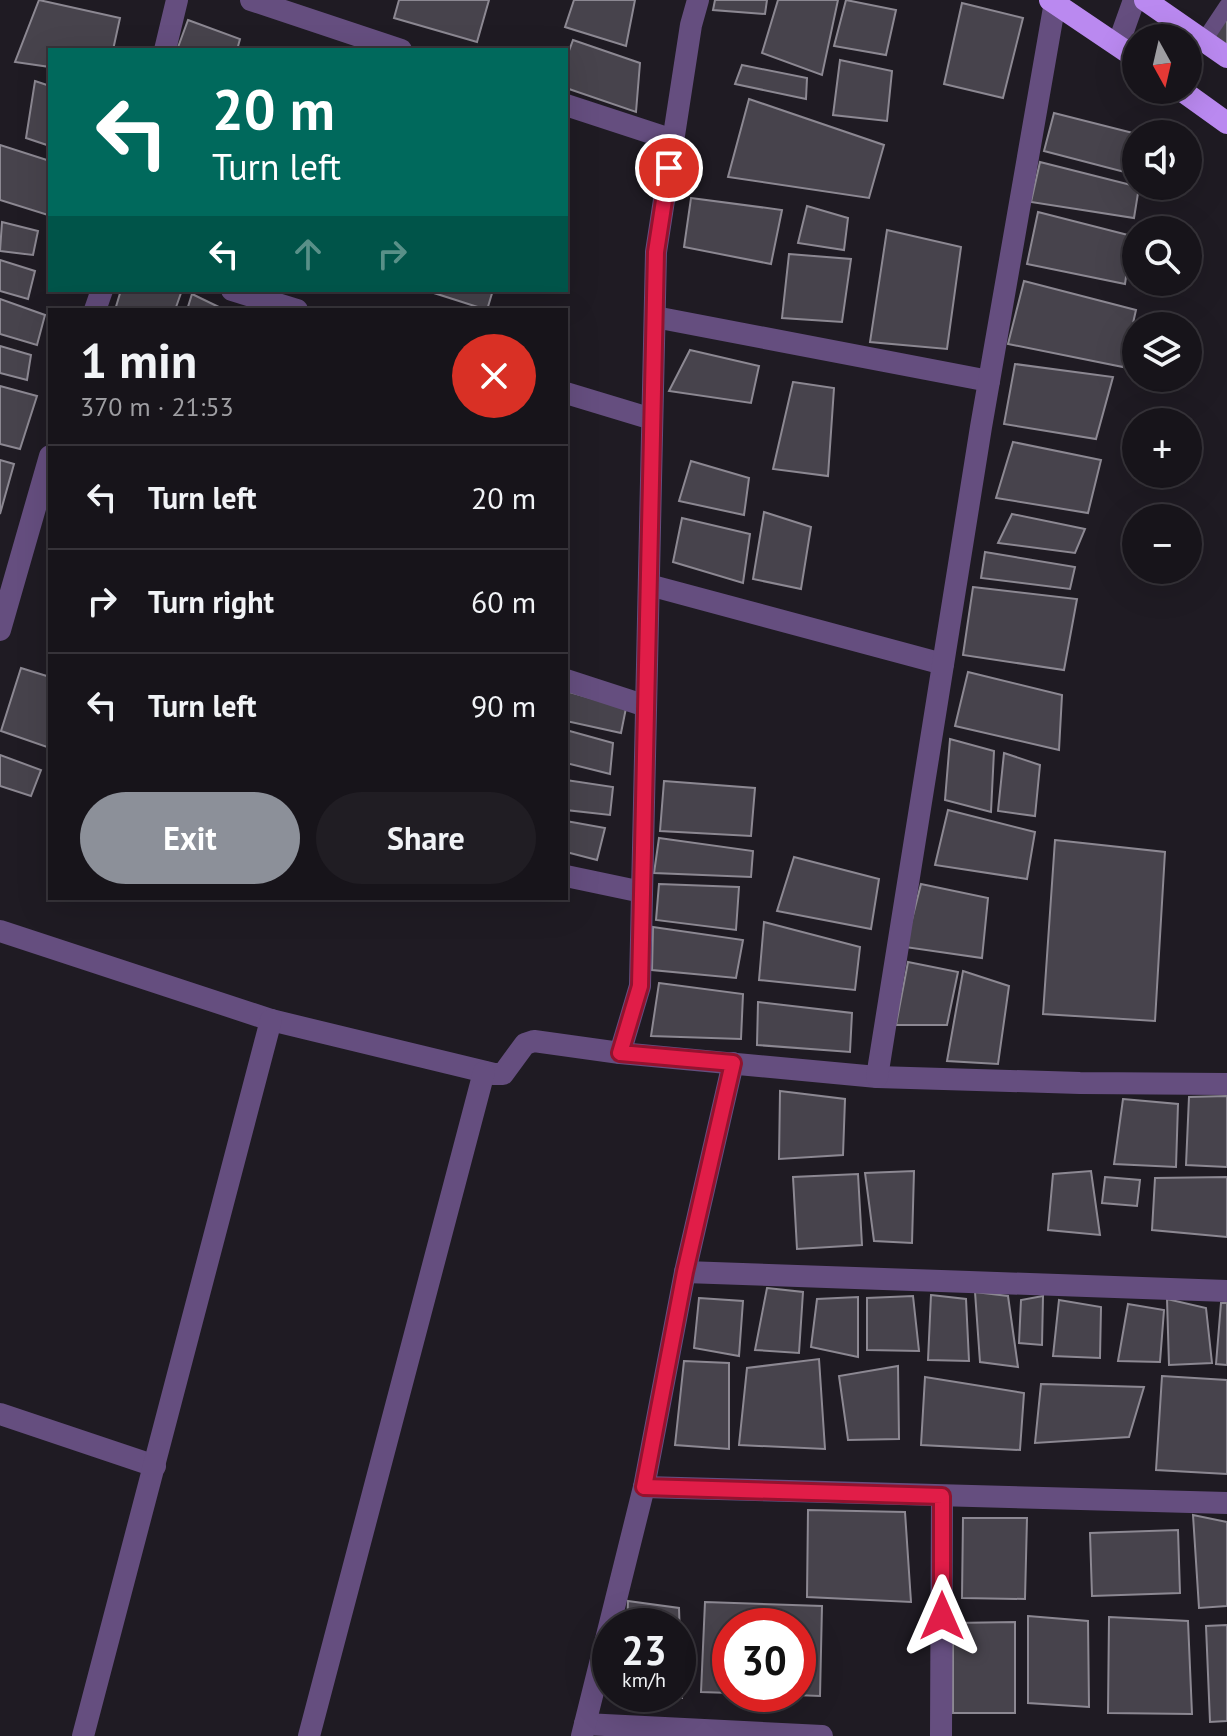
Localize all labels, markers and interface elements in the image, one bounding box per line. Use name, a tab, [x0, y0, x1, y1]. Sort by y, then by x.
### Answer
north arrow	[1122, 24, 1202, 104]
map controls	[1122, 24, 1202, 584]
text: 20 m	[212, 73, 335, 145]
icon: left	[80, 80, 184, 184]
button: sound	[1122, 120, 1202, 200]
pin	[635, 134, 703, 202]
text: Turn left	[212, 143, 341, 190]
icon: arrive	[647, 146, 691, 190]
button: search	[1122, 216, 1202, 296]
icon: left	[202, 232, 246, 276]
icon: ahead	[286, 232, 330, 276]
icon: right	[370, 232, 414, 276]
button: layers	[1122, 312, 1202, 392]
text: 1 min	[80, 329, 197, 391]
button: close	[452, 334, 536, 418]
text: 370 m · 21:53	[80, 390, 234, 423]
button: +	[1122, 408, 1202, 488]
icon: left	[80, 475, 124, 519]
text: Turn left	[148, 478, 256, 517]
text: 20 m	[471, 478, 536, 517]
button: −	[1122, 504, 1202, 584]
icon: right	[80, 579, 124, 623]
text: Turn right	[148, 582, 274, 621]
text: 60 m	[471, 582, 536, 621]
icon: left	[80, 683, 124, 727]
text: Turn left	[148, 686, 256, 725]
text: 90 m	[471, 686, 536, 725]
button: Exit	[80, 792, 300, 884]
button: Share	[316, 792, 536, 884]
position arrow	[900, 1574, 984, 1658]
speed limit sign: 30	[712, 1608, 816, 1712]
text: 23	[621, 1624, 667, 1676]
text: km/h	[622, 1667, 666, 1693]

